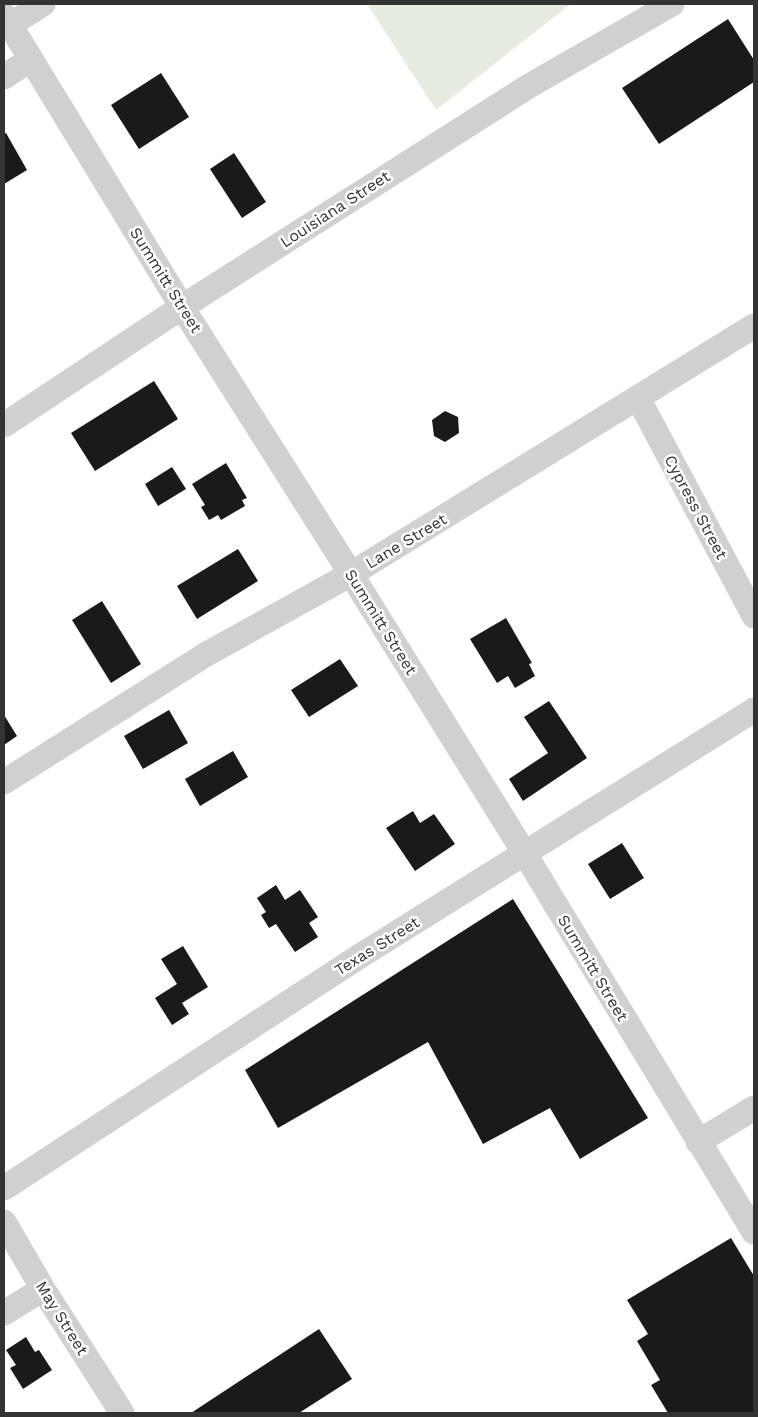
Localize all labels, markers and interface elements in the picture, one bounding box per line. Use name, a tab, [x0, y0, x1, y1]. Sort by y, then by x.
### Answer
street label: Louisiana Street	[277, 166, 394, 252]
street label: Summitt Street	[126, 224, 206, 337]
street label: Cypress Street	[661, 452, 732, 563]
street label: Lane Street	[362, 509, 450, 573]
street label: Summitt Street	[341, 566, 421, 679]
street label: Summitt Street	[554, 911, 632, 1025]
street label: Texas Street	[331, 912, 423, 980]
street label: May Street	[32, 1278, 92, 1359]

